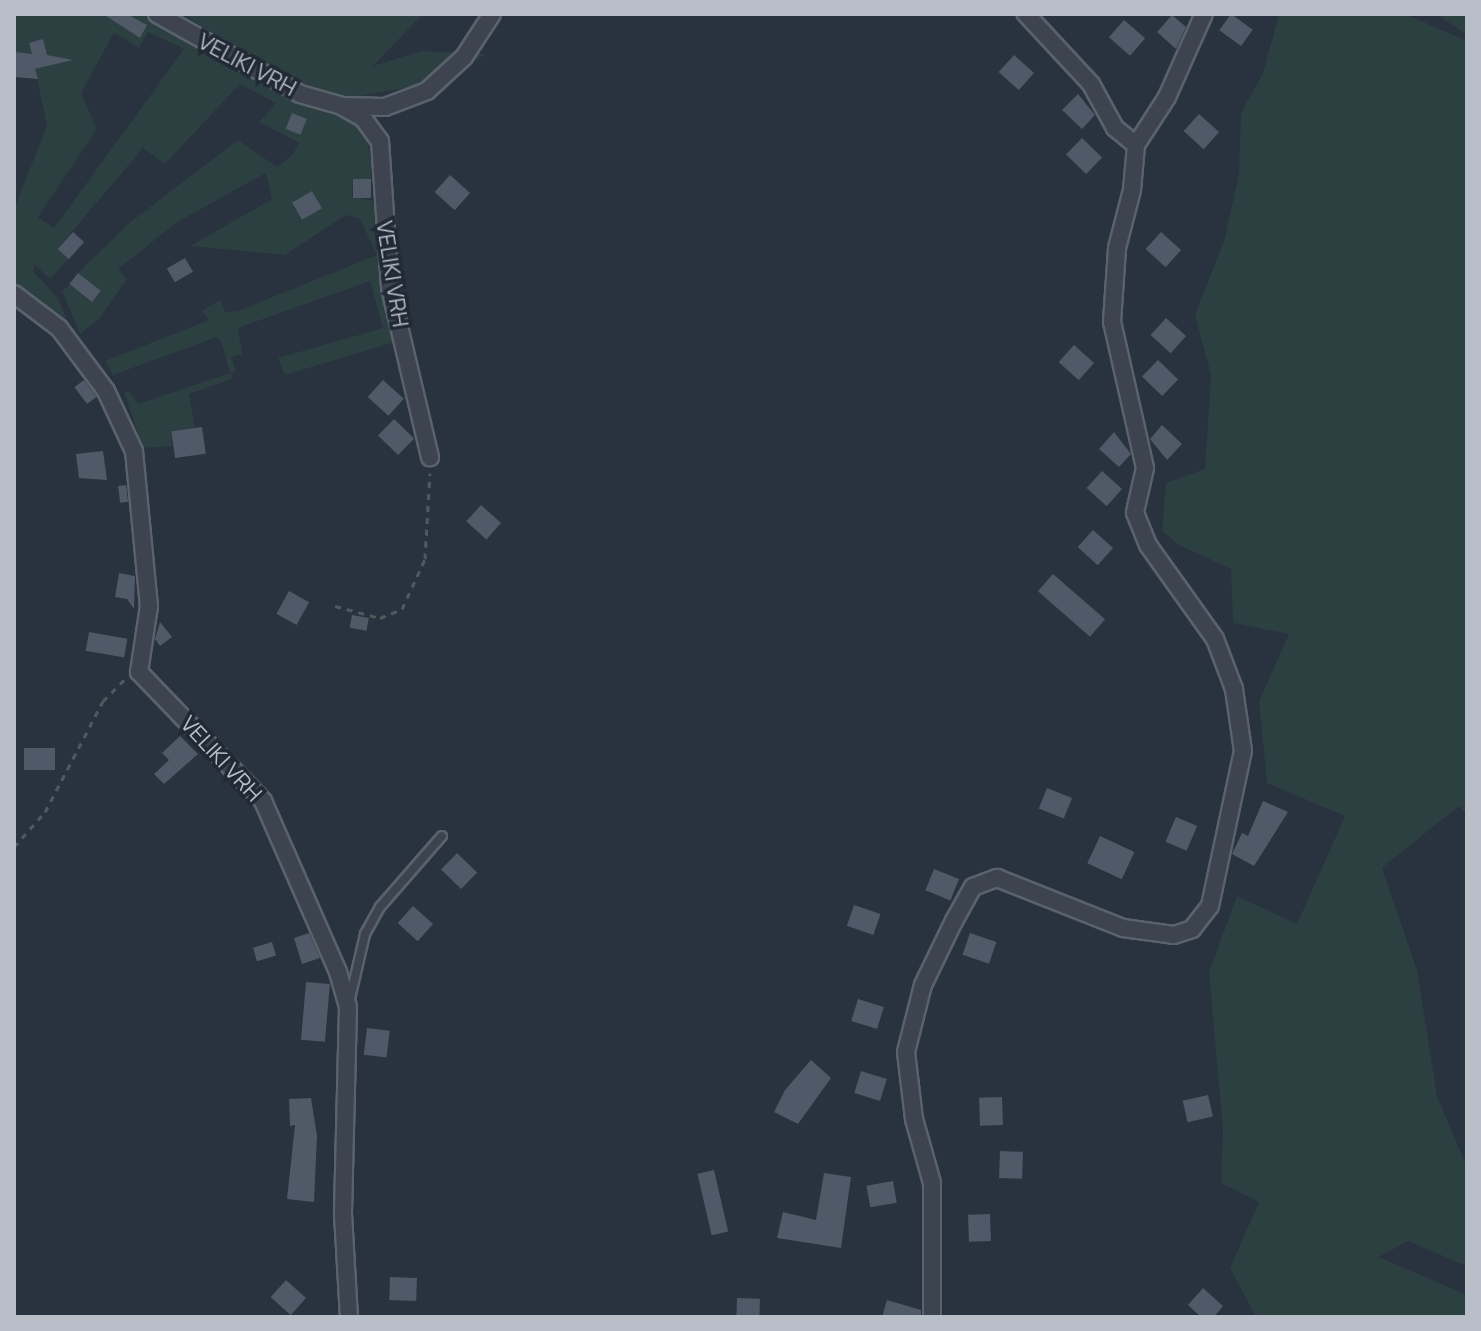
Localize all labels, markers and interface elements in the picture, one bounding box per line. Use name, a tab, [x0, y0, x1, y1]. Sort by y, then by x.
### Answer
street label: VELIKI VRH	[194, 28, 300, 102]
street label: VELIKI VRH	[371, 219, 413, 329]
street label: VELIKI VRH	[175, 711, 267, 807]

